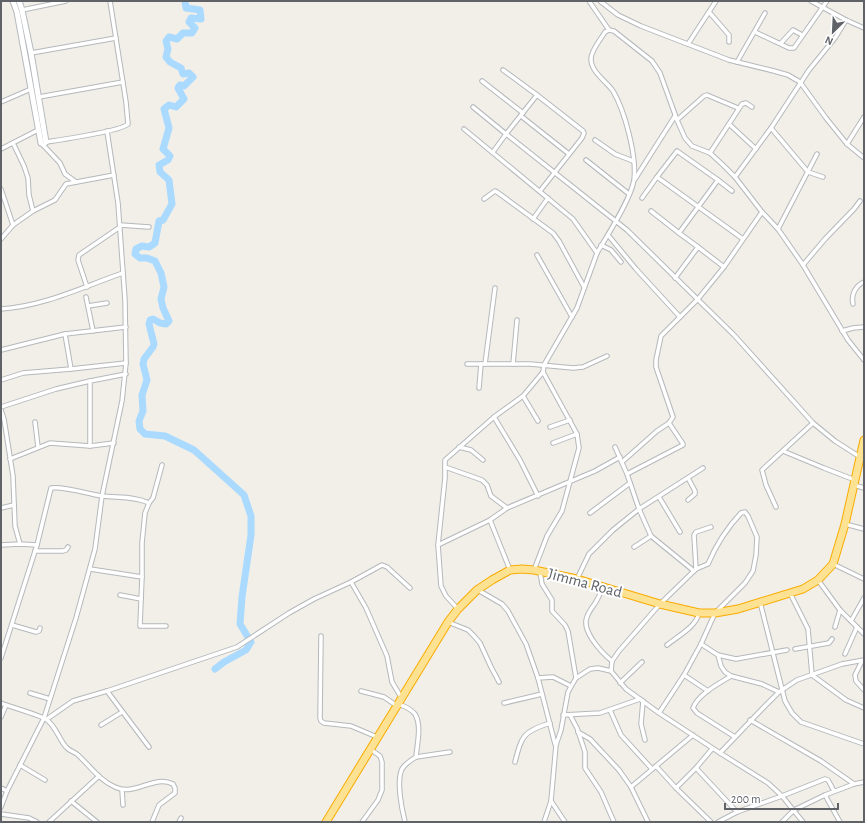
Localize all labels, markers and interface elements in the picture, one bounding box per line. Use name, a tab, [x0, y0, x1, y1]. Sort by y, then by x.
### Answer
north arrow	[813, 12, 853, 52]
text: N	[823, 34, 835, 47]
street label: Jimma Road	[546, 565, 624, 601]
scale bar	[725, 785, 838, 811]
text: 200 m	[731, 793, 761, 805]

